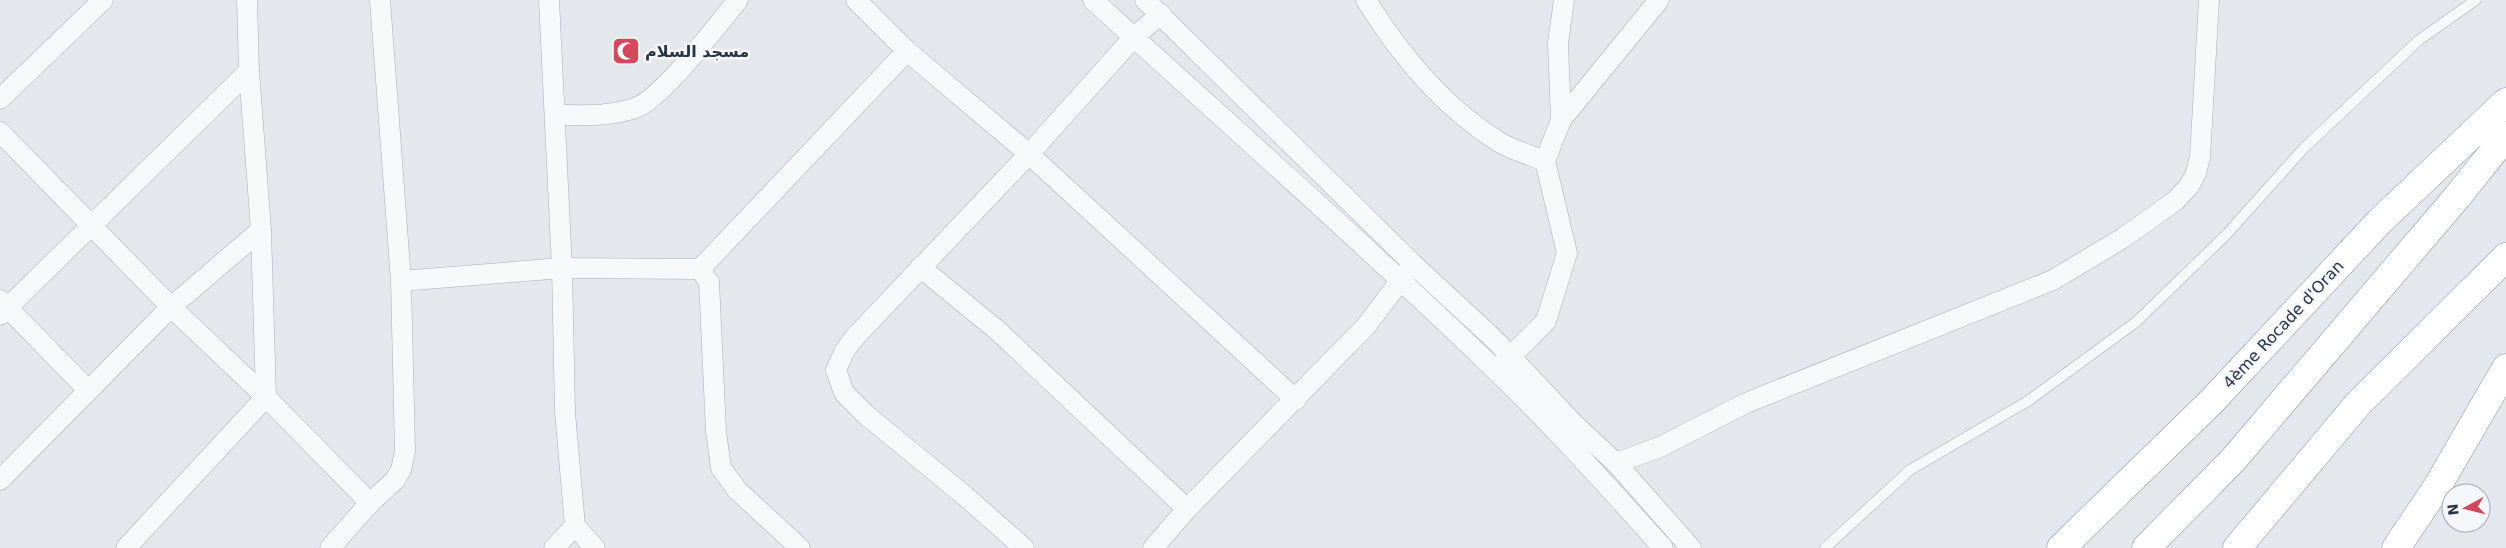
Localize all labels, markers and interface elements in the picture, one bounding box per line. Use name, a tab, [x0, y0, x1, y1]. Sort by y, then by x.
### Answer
mosque icon: مسجد السلام	[611, 36, 641, 66]
place label: مسجد السلام	[645, 42, 749, 61]
street label: 4ème Rocade d'Oran	[2219, 256, 2348, 392]
north arrow	[2441, 483, 2491, 533]
text: N	[2444, 503, 2462, 516]

